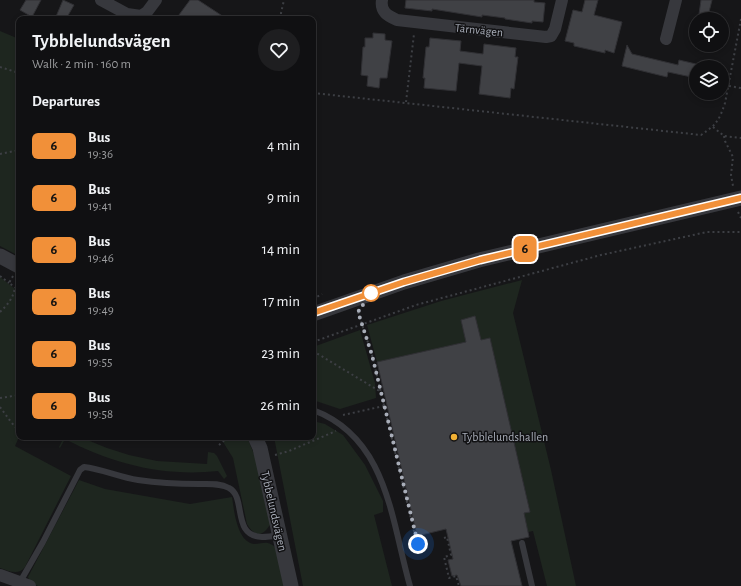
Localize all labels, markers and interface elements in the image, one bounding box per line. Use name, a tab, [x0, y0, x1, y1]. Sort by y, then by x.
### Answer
map controls	[689, 12, 729, 100]
button: locate	[689, 12, 729, 52]
street label: Tärnvägen	[454, 22, 504, 38]
button: heart	[258, 29, 300, 71]
text: Tybblelundsvägen	[32, 32, 171, 51]
text: Walk · 2 min · 160 m	[32, 58, 131, 71]
button: layers	[689, 60, 729, 100]
text: Departures	[32, 94, 100, 109]
text: Bus	[88, 130, 110, 145]
text: 4 min	[267, 138, 300, 153]
text: 6	[51, 139, 57, 153]
text: 19:36	[88, 148, 113, 161]
text: Bus	[88, 182, 110, 197]
text: 9 min	[267, 190, 300, 205]
text: 6	[51, 191, 57, 205]
text: 19:41	[88, 200, 112, 213]
text: Bus	[88, 234, 110, 249]
line badge: 6	[512, 236, 538, 262]
text: 14 min	[262, 242, 300, 257]
text: 6	[522, 242, 528, 256]
text: 6	[51, 243, 57, 257]
text: 19:46	[88, 252, 114, 265]
unlabelled marker	[362, 284, 380, 302]
text: Bus	[88, 286, 110, 301]
text: 17 min	[263, 294, 300, 309]
text: 6	[51, 295, 57, 309]
text: 19:49	[88, 304, 114, 317]
text: Bus	[88, 338, 110, 353]
text: 23 min	[261, 346, 300, 361]
text: 6	[51, 347, 57, 361]
text: 19:55	[88, 356, 112, 369]
text: Bus	[88, 390, 110, 405]
text: 26 min	[260, 398, 300, 413]
text: 6	[51, 399, 57, 413]
text: 19:58	[88, 408, 113, 421]
place label: Tybblelundshallen	[462, 431, 548, 444]
marker: Tybblelundshallen	[449, 432, 459, 442]
street label: Tybbelundsvägen	[258, 470, 289, 552]
your location	[408, 534, 428, 554]

